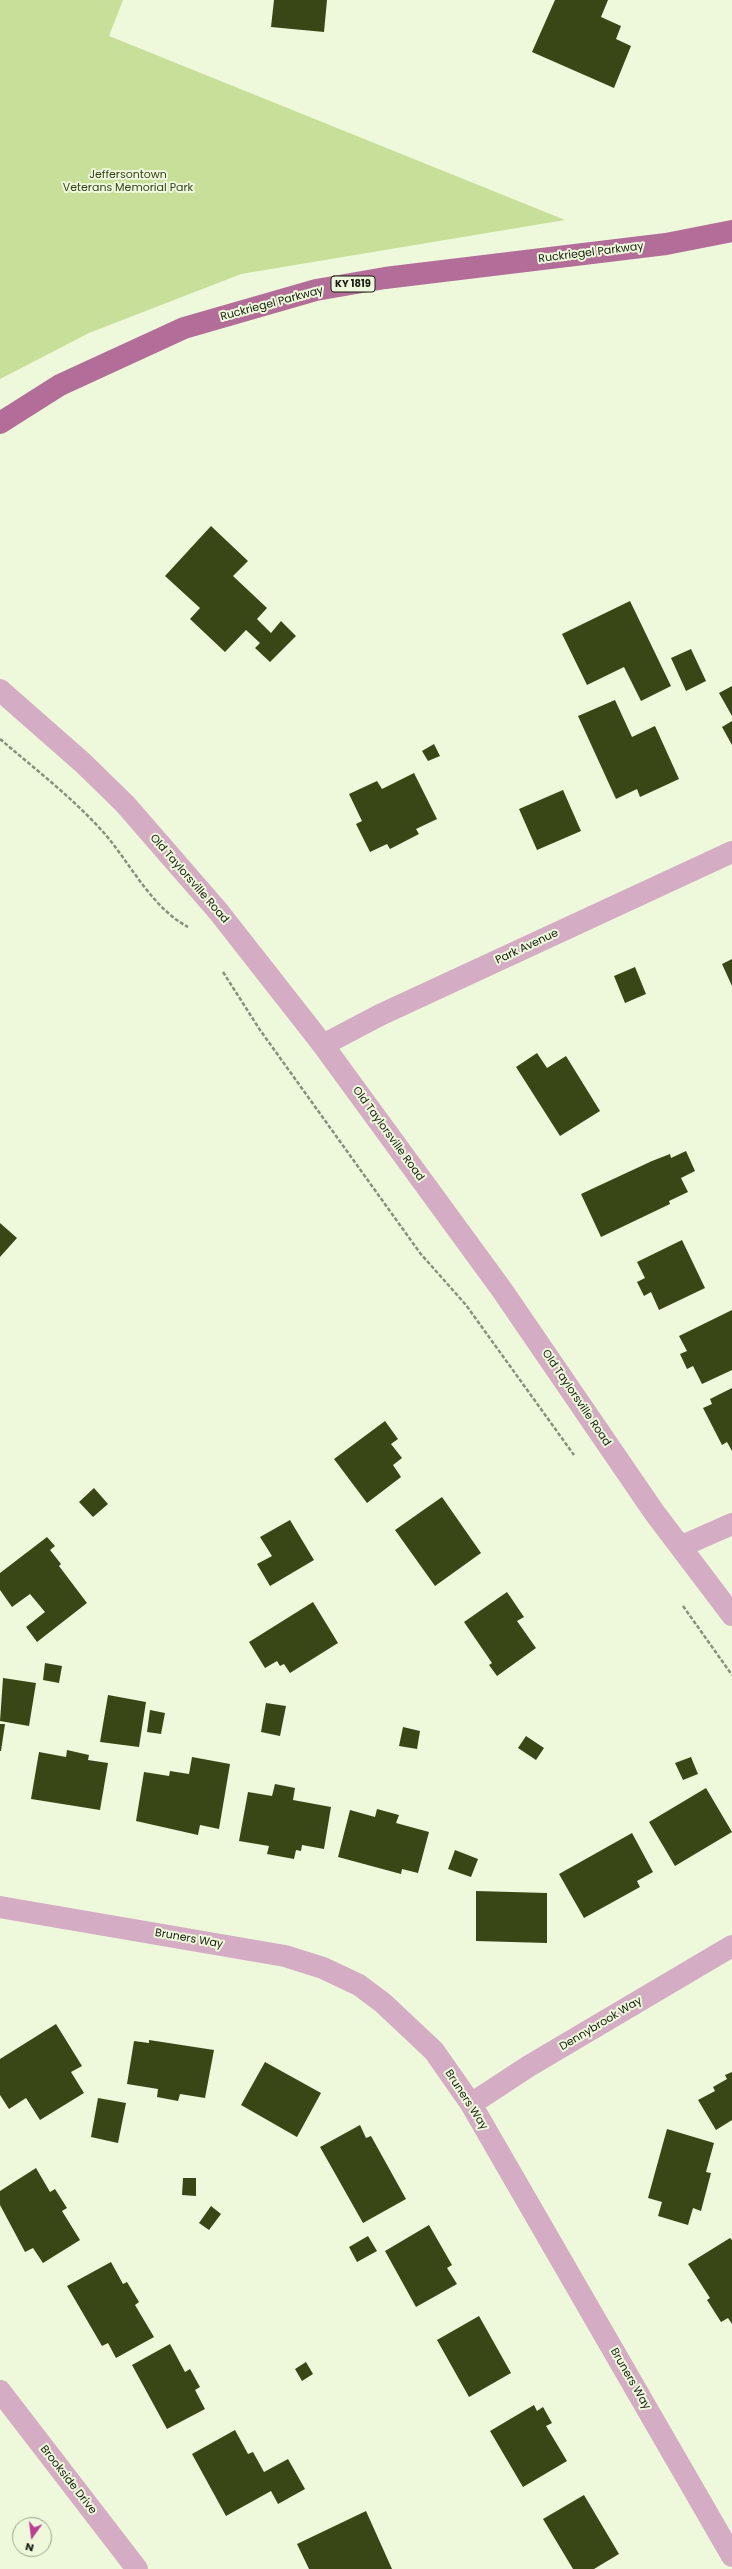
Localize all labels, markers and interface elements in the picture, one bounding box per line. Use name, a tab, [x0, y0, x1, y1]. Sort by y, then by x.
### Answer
park label: Jeffersontown Veterans Memorial Park	[63, 168, 193, 194]
street label: Ruckriegel Parkway	[538, 240, 644, 266]
road number: KY 1819	[331, 276, 375, 292]
street label: Ruckriegel Parkway	[219, 284, 325, 324]
street label: Old Taylorsville Road	[147, 832, 231, 926]
street label: Park Avenue	[493, 927, 561, 967]
street label: Old Taylorsville Road	[349, 1084, 427, 1184]
street label: Old Taylorsville Road	[539, 1347, 613, 1449]
street label: Bruners Way	[154, 1927, 224, 1951]
street label: Dennybrook Way	[558, 1994, 644, 2054]
street label: Bruners Way	[442, 2068, 490, 2132]
street label: Bruners Way	[607, 2346, 653, 2412]
street label: Brookside Drive	[37, 2443, 99, 2517]
north arrow	[12, 2517, 52, 2557]
text: N	[23, 2539, 35, 2556]

